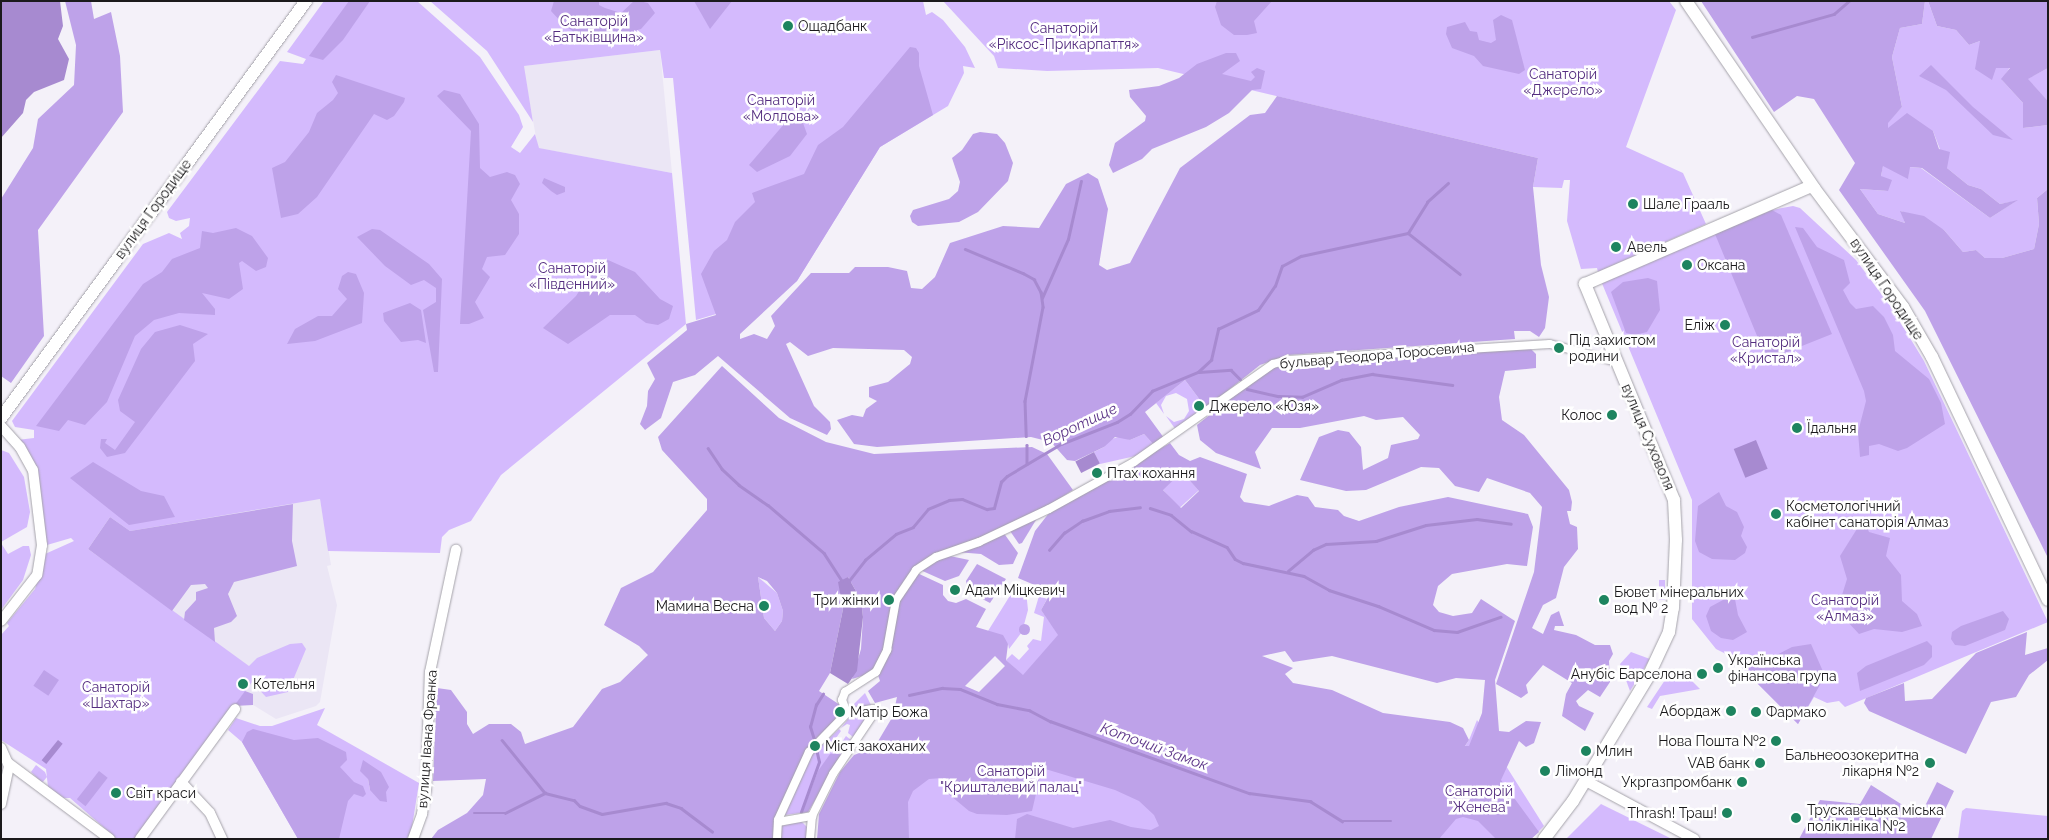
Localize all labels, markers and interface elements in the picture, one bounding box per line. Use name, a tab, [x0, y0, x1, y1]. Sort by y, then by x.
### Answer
park label: Санаторій «Батьківщина»	[544, 13, 644, 46]
place label: Ощадбанк	[798, 18, 867, 34]
marker: Ощадбанк	[782, 20, 794, 32]
park label: Санаторій «Ріксос-Прикарпаття»	[989, 20, 1139, 52]
park label: Санаторій «Джерело»	[1524, 66, 1602, 98]
park label: Санаторій «Молдова»	[743, 92, 819, 124]
street label: вулиця Городище	[111, 156, 195, 262]
place label: Шале Грааль	[1643, 196, 1730, 212]
marker: Шале Грааль	[1627, 198, 1639, 210]
street label: вулиця Городище	[1847, 235, 1927, 343]
place label: Авель	[1627, 239, 1667, 255]
marker: Авель	[1609, 240, 1623, 254]
place label: Оксана	[1697, 257, 1745, 273]
marker: Оксана	[1681, 259, 1693, 271]
park label: Санаторій «Південний»	[529, 260, 615, 292]
place label: Еліж	[1684, 317, 1715, 333]
marker: Еліж	[1719, 319, 1731, 331]
place label: Під захистом родини	[1569, 332, 1656, 364]
park label: Санаторій «Кристал»	[1730, 334, 1802, 367]
street label: бульвар Теодора Торосевича	[1278, 338, 1476, 372]
marker: Під захистом родини	[1553, 342, 1565, 354]
street label: вулиця Суховоля	[1618, 381, 1678, 493]
place label: Джерело «Юзя»	[1209, 398, 1319, 414]
water label: Воротище	[1040, 400, 1120, 450]
marker: Джерело «Юзя»	[1193, 400, 1205, 412]
place label: Колос	[1561, 407, 1602, 423]
marker: Колос	[1606, 409, 1618, 421]
place label: Їдальня	[1807, 420, 1856, 436]
marker: Їдальня	[1791, 422, 1803, 434]
place label: Птах кохання	[1107, 465, 1195, 481]
marker: Птах кохання	[1091, 467, 1103, 479]
place label: Косметологічний кабінет санаторія Алмаз	[1786, 498, 1949, 530]
marker: Косметологічний кабінет санаторія Алмаз	[1770, 508, 1782, 520]
place label: Адам Міцкевич	[965, 582, 1065, 598]
marker: Адам Міцкевич	[949, 584, 961, 596]
place label: Бювет мінеральних вод № 2	[1614, 584, 1744, 616]
place label: Три жінки	[813, 592, 879, 608]
park label: Санаторій «Алмаз»	[1811, 592, 1879, 624]
marker: Три жінки	[883, 594, 895, 606]
marker: Бювет мінеральних вод № 2	[1598, 594, 1610, 606]
place label: Мамина Весна	[656, 598, 754, 614]
marker: Мамина Весна	[758, 600, 770, 612]
place label: Українська фінансова група	[1728, 652, 1837, 684]
marker: Українська фінансова група	[1712, 662, 1724, 674]
place label: Анубіс Барселона	[1571, 666, 1692, 682]
marker: Анубіс Барселона	[1696, 668, 1708, 680]
street label: вулиця Івана Франка	[414, 669, 440, 809]
place label: Котельня	[253, 676, 315, 692]
marker: Котельня	[237, 678, 249, 690]
park label: Санаторій «Шахтар»	[82, 679, 150, 712]
place label: Абордаж	[1660, 703, 1721, 719]
place label: Матір Божа	[850, 704, 928, 720]
place label: Фармако	[1766, 704, 1826, 720]
marker: Абордаж	[1725, 705, 1737, 717]
marker: Матір Божа	[834, 706, 846, 718]
marker: Фармако	[1750, 706, 1762, 718]
water label: Коточий Замок	[1098, 719, 1210, 775]
place label: Нова Пошта №2	[1658, 733, 1766, 749]
marker: Нова Пошта №2	[1770, 735, 1782, 747]
place label: Міст закоханих	[825, 738, 926, 754]
marker: Міст закоханих	[809, 740, 821, 752]
place label: Млин	[1596, 743, 1633, 759]
marker: Млин	[1580, 745, 1592, 757]
place label: Бальнеоозокеритна лікарня №2	[1785, 747, 1919, 780]
place label: VAB банк	[1687, 755, 1750, 771]
marker: Бальнеоозокеритна лікарня №2	[1923, 756, 1937, 770]
marker: VAB банк	[1754, 757, 1766, 769]
park label: Санаторій "Кришталевий палац"	[940, 763, 1082, 796]
place label: Лімонд	[1555, 763, 1603, 779]
marker: Лімонд	[1539, 765, 1551, 777]
place label: Укргазпромбанк	[1621, 774, 1732, 790]
marker: Укргазпромбанк	[1736, 776, 1748, 788]
park label: Санаторій "Женева"	[1445, 783, 1513, 816]
place label: Світ краси	[126, 785, 196, 801]
marker: Світ краси	[110, 787, 122, 799]
place label: Трускавецька міська поліклініка №2	[1807, 802, 1944, 834]
place label: Thrash! Траш!	[1628, 805, 1717, 821]
marker: Thrash! Траш!	[1721, 807, 1733, 819]
marker: Трускавецька міська поліклініка №2	[1789, 811, 1803, 825]

